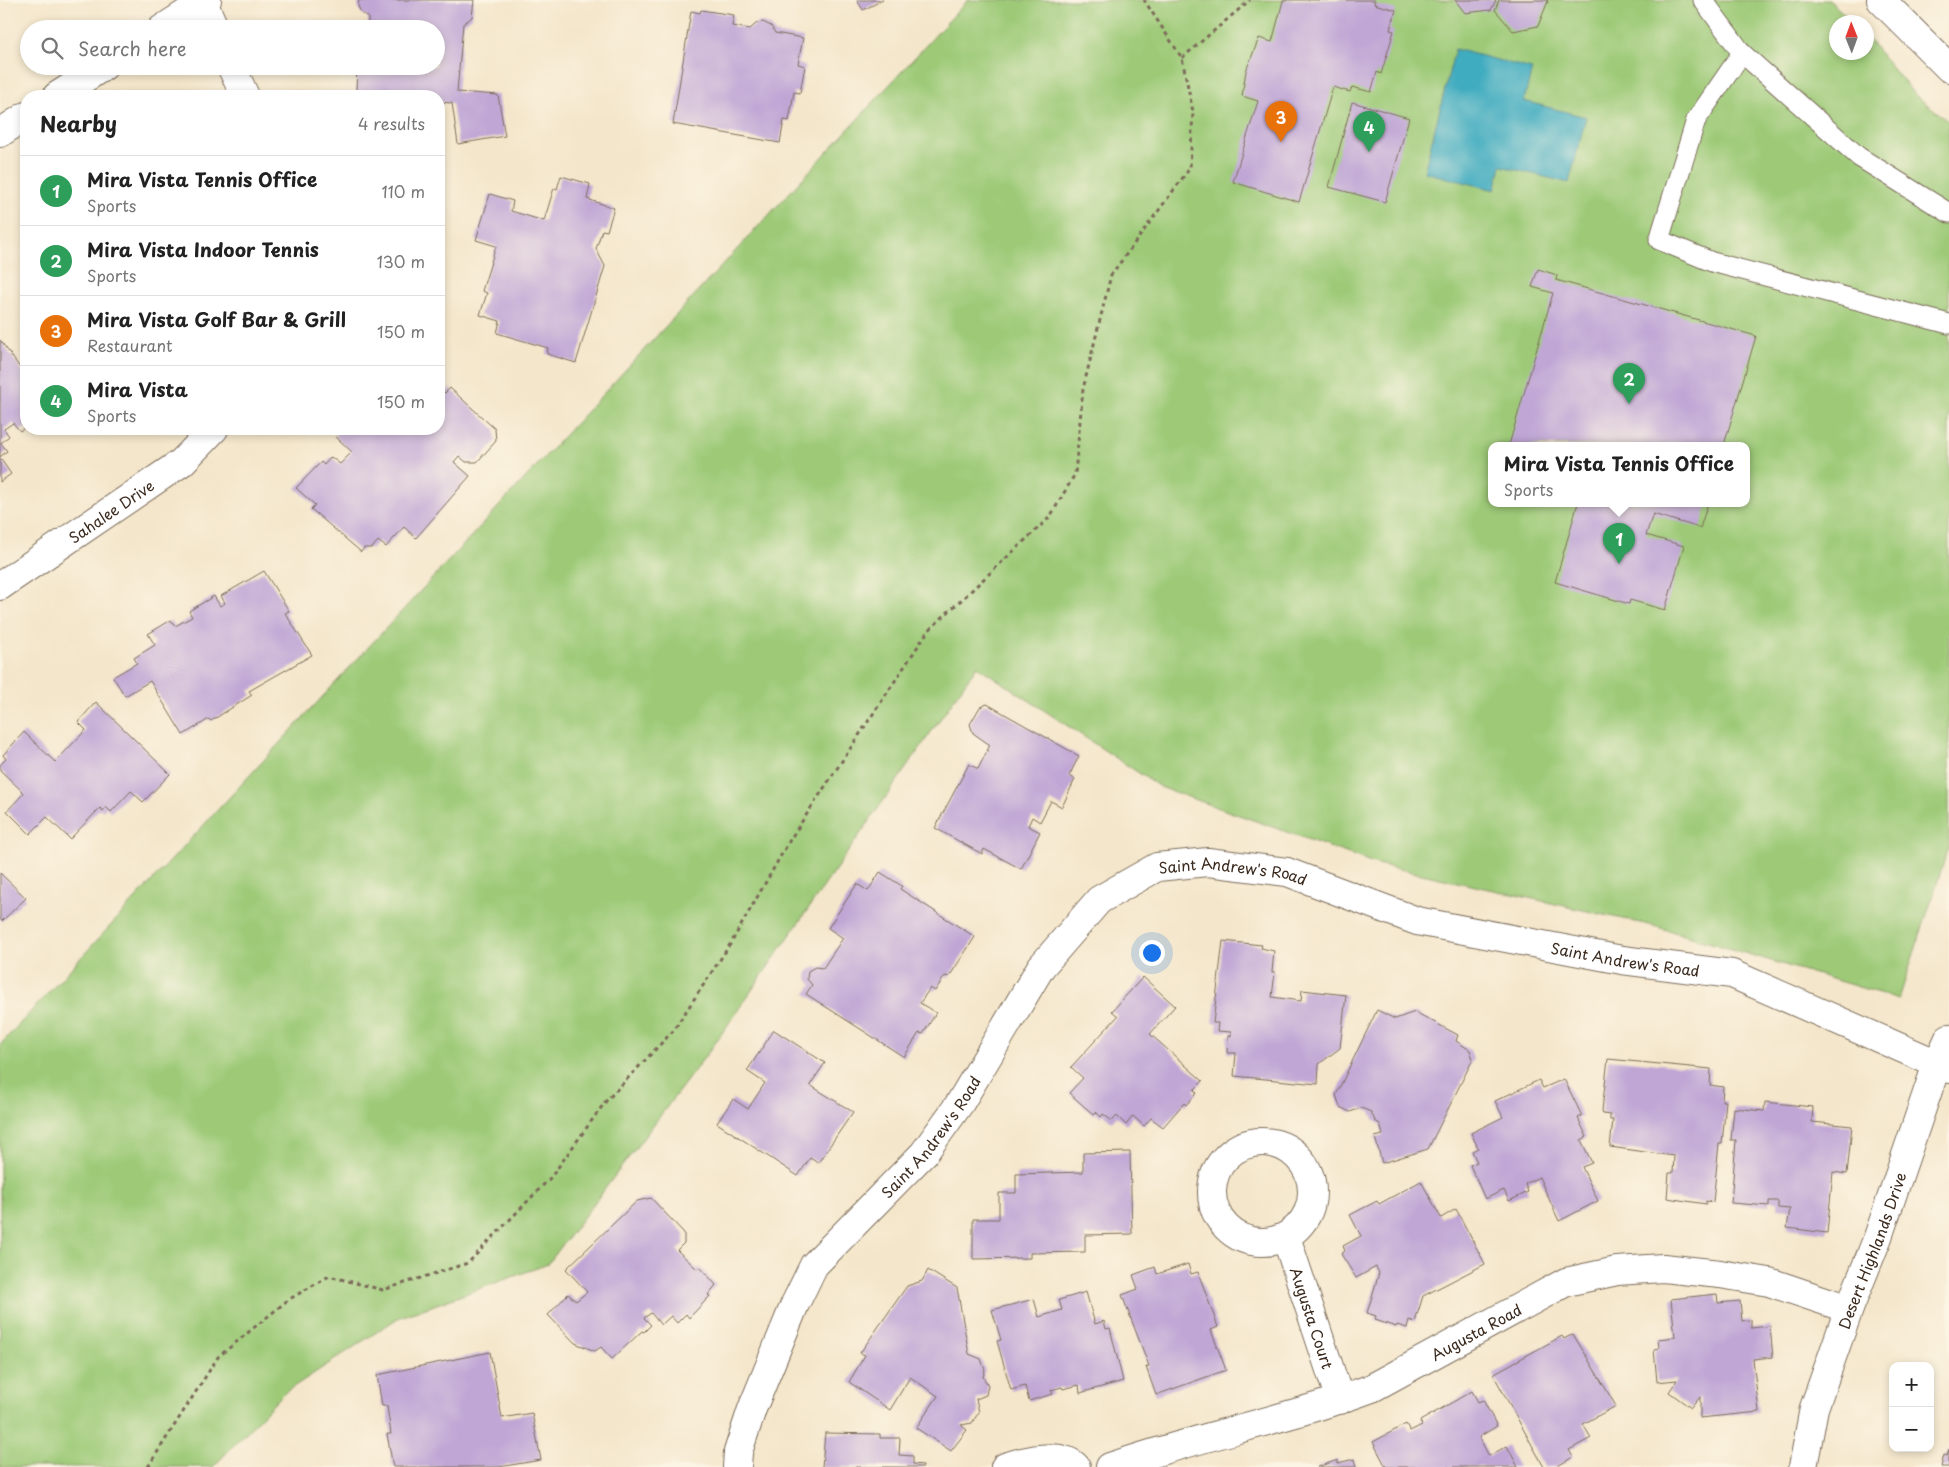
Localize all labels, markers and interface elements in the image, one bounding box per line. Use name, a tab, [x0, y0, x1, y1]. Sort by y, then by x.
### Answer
north arrow	[1829, 15, 1874, 60]
search box	[20, 20, 445, 75]
icon: search	[38, 34, 66, 62]
text: Search here	[78, 34, 187, 62]
pin: 3	[1265, 101, 1297, 142]
text: Nearby	[40, 107, 117, 139]
text: 4 results	[358, 111, 425, 135]
pin: 4	[1353, 111, 1385, 152]
text: Mira Vista Tennis Office	[87, 165, 317, 193]
text: 1	[52, 179, 60, 203]
text: 110 m	[382, 179, 425, 203]
text: Sports	[87, 193, 136, 217]
text: Mira Vista Indoor Tennis	[87, 235, 319, 263]
text: 2	[50, 249, 62, 273]
text: 130 m	[377, 249, 425, 273]
text: Sports	[87, 263, 136, 287]
text: Mira Vista Golf Bar & Grill	[87, 305, 346, 333]
text: 3	[51, 319, 61, 343]
text: 150 m	[377, 319, 425, 343]
text: Restaurant	[87, 333, 173, 357]
pin: 2	[1613, 363, 1645, 404]
text: Mira Vista	[87, 375, 188, 403]
text: 4	[51, 389, 61, 413]
text: 150 m	[377, 389, 425, 413]
text: Sports	[87, 403, 136, 427]
popup	[1488, 442, 1750, 507]
text: Mira Vista Tennis Office	[1504, 449, 1734, 477]
street label: Sahalee Drive	[63, 473, 158, 548]
text: Sports	[1504, 477, 1553, 501]
pin: 1	[1603, 523, 1635, 564]
street label: Saint Andrew's Road	[1157, 850, 1311, 890]
street label: Saint Andrew's Road	[1549, 935, 1701, 981]
your location	[1139, 940, 1165, 966]
street label: Saint Andrew's Road	[875, 1071, 985, 1203]
street label: Desert Highlands Drive	[1831, 1168, 1911, 1332]
street label: Augusta Court	[1285, 1264, 1340, 1372]
street label: Augusta Road	[1426, 1297, 1525, 1366]
map controls	[1889, 1362, 1934, 1452]
button: +	[1889, 1362, 1934, 1407]
button: −	[1889, 1407, 1934, 1452]

